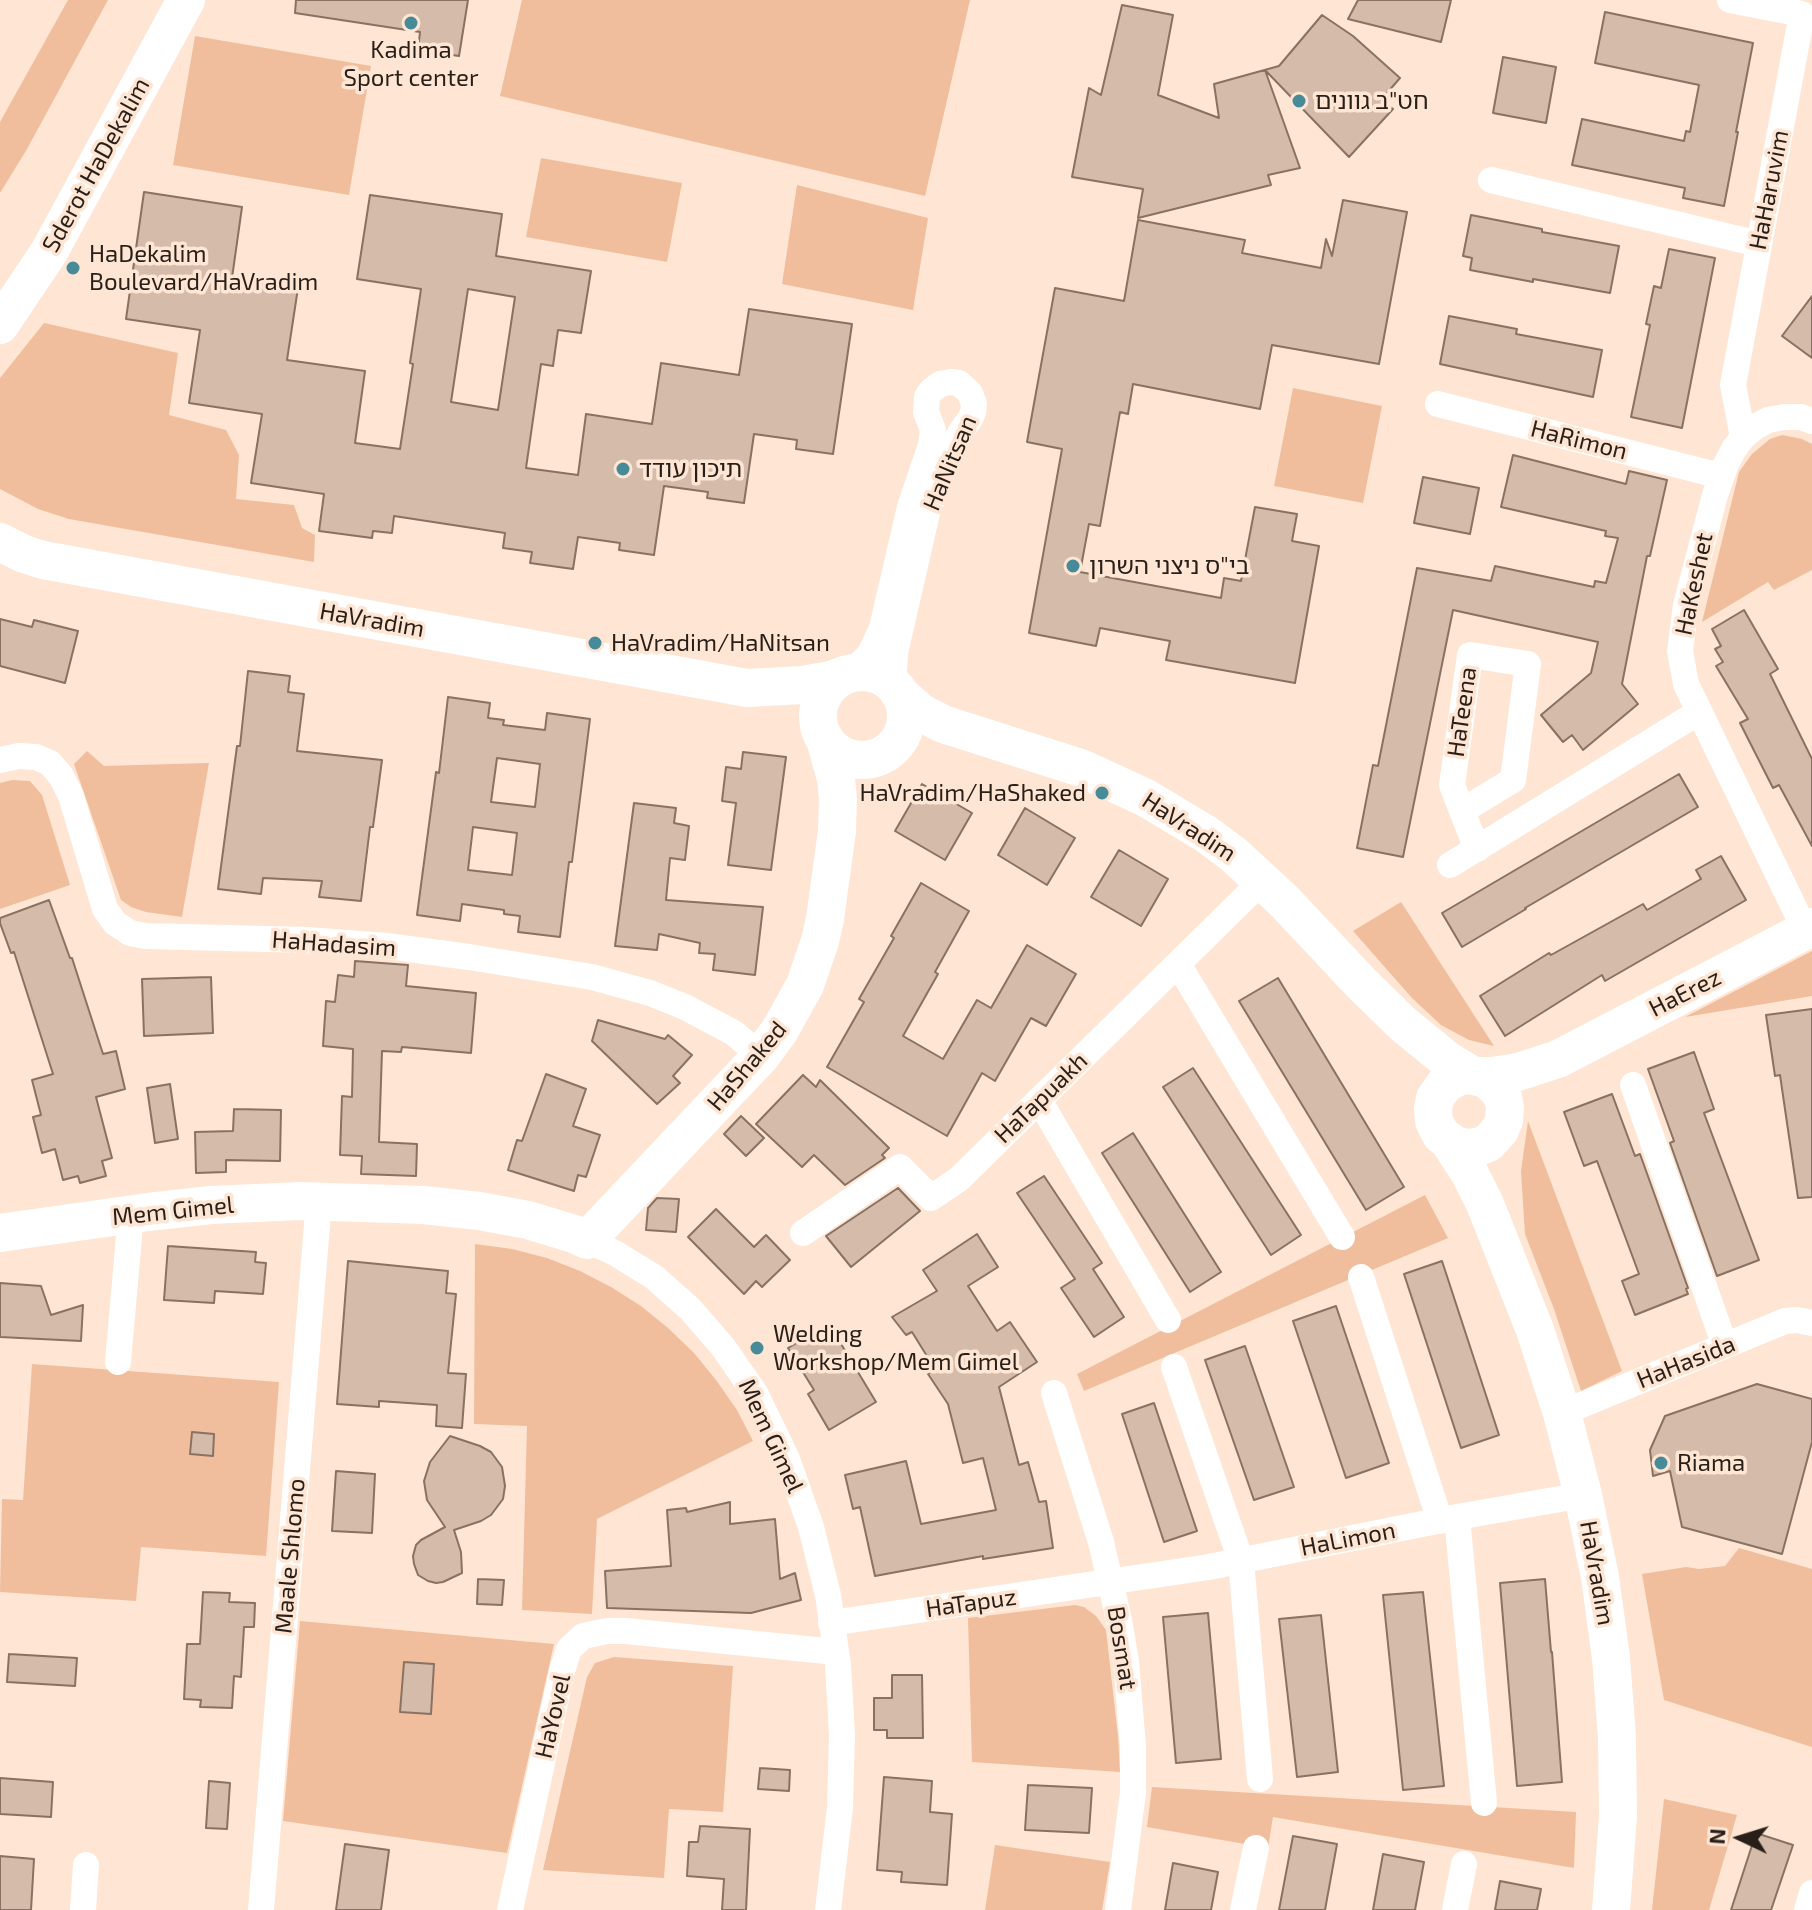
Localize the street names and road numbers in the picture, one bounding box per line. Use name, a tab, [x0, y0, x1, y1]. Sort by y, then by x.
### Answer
street label: Sderot HaDekalim	[36, 73, 156, 257]
street label: HaHaruvim	[1743, 128, 1795, 252]
street label: HaNitsan	[917, 411, 983, 515]
street label: HaRimon	[1528, 414, 1630, 466]
street label: HaKeshet	[1669, 530, 1719, 638]
street label: HaVradim	[317, 597, 427, 643]
street label: HaTeena	[1441, 665, 1483, 759]
street label: HaVradim	[1137, 786, 1241, 868]
street label: HaHadasim	[271, 925, 397, 963]
street label: HaErez	[1644, 963, 1726, 1023]
street label: HaShaked	[701, 1015, 793, 1117]
street label: HaTapuakh	[988, 1047, 1094, 1149]
street label: Mem Gimel	[111, 1190, 235, 1232]
street label: HaHasida	[1633, 1329, 1739, 1395]
street label: Mem Gimel	[732, 1374, 810, 1498]
street label: Maale Shlomo	[269, 1477, 311, 1635]
street label: HaLimon	[1298, 1516, 1398, 1562]
street label: HaVradim	[1574, 1518, 1620, 1628]
street label: HaTapuz	[924, 1582, 1018, 1624]
street label: Bosmat	[1101, 1604, 1143, 1692]
street label: HaYovel	[529, 1671, 577, 1761]

